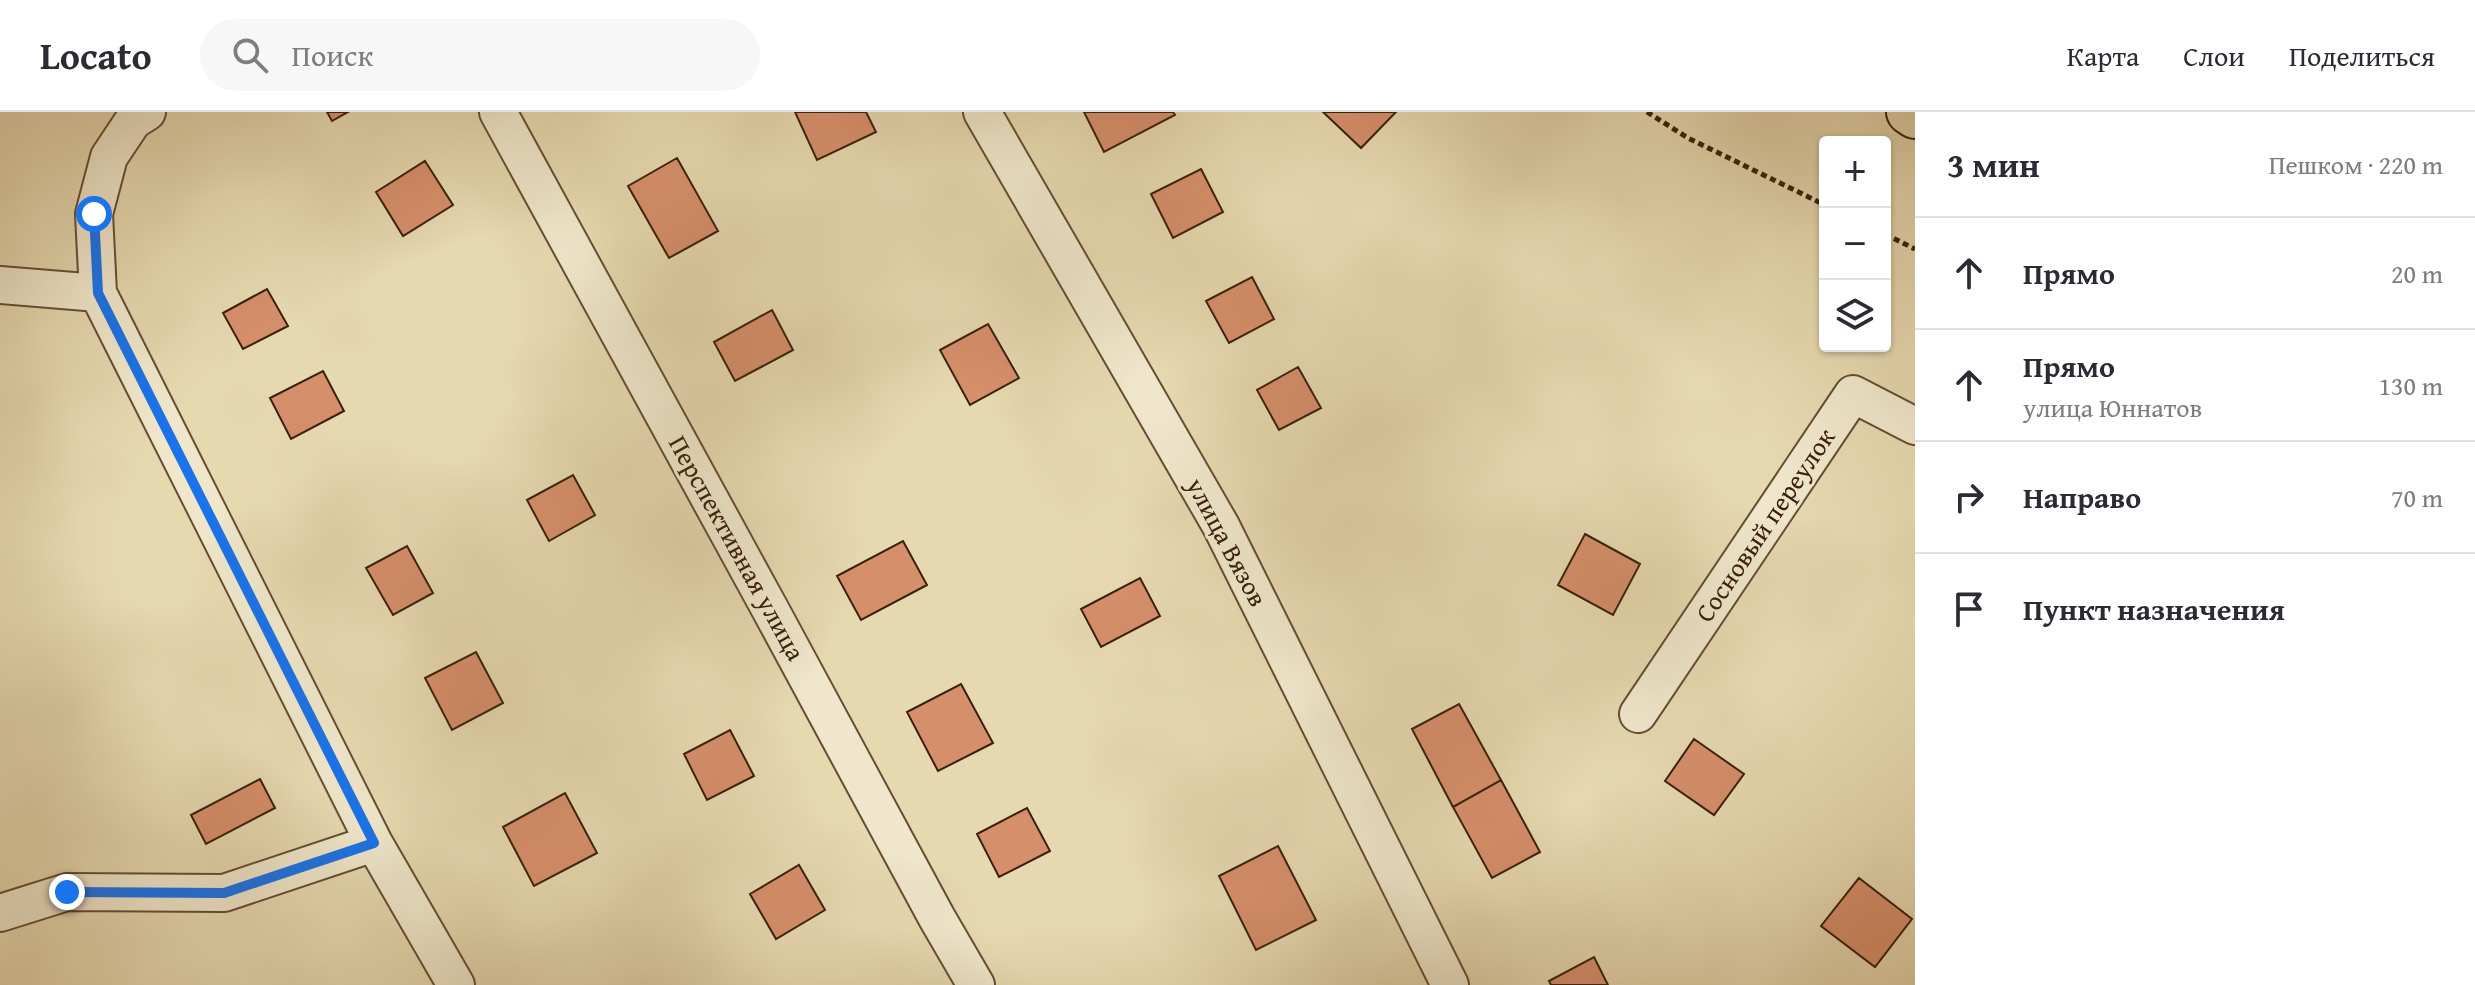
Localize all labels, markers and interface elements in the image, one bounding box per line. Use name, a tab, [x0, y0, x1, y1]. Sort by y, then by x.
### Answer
search box	[200, 19, 760, 91]
text: Locato	[40, 27, 152, 83]
icon: search	[228, 33, 272, 77]
text: Поиск	[292, 33, 373, 77]
text: Карта	[2067, 35, 2139, 76]
text: Слои	[2183, 35, 2245, 76]
text: Поделиться	[2289, 35, 2435, 76]
map controls	[1819, 136, 1891, 352]
button: +	[1819, 136, 1891, 208]
text: 3 мин	[1947, 140, 2040, 189]
text: Пешком · 220 m	[2269, 145, 2443, 184]
route start	[76, 196, 112, 232]
button: −	[1819, 208, 1891, 280]
icon: ahead	[1947, 251, 1991, 295]
text: Прямо	[2023, 251, 2115, 295]
text: 20 m	[2391, 254, 2443, 293]
button: layers	[1819, 280, 1891, 352]
text: Прямо	[2023, 344, 2115, 388]
icon: ahead	[1947, 363, 1991, 407]
text: 130 m	[2378, 366, 2443, 405]
text: улица Юннатов	[2023, 388, 2202, 427]
street label: Сосновый переулок	[1685, 419, 1844, 630]
street label: Перспективная улица	[659, 428, 816, 668]
street label: улица Вязов	[1177, 469, 1278, 613]
icon: right	[1947, 475, 1991, 519]
text: Направо	[2023, 475, 2141, 519]
text: 70 m	[2391, 478, 2443, 517]
icon: arrive	[1947, 587, 1991, 631]
text: Пункт назначения	[2023, 587, 2285, 631]
route end	[49, 874, 85, 910]

